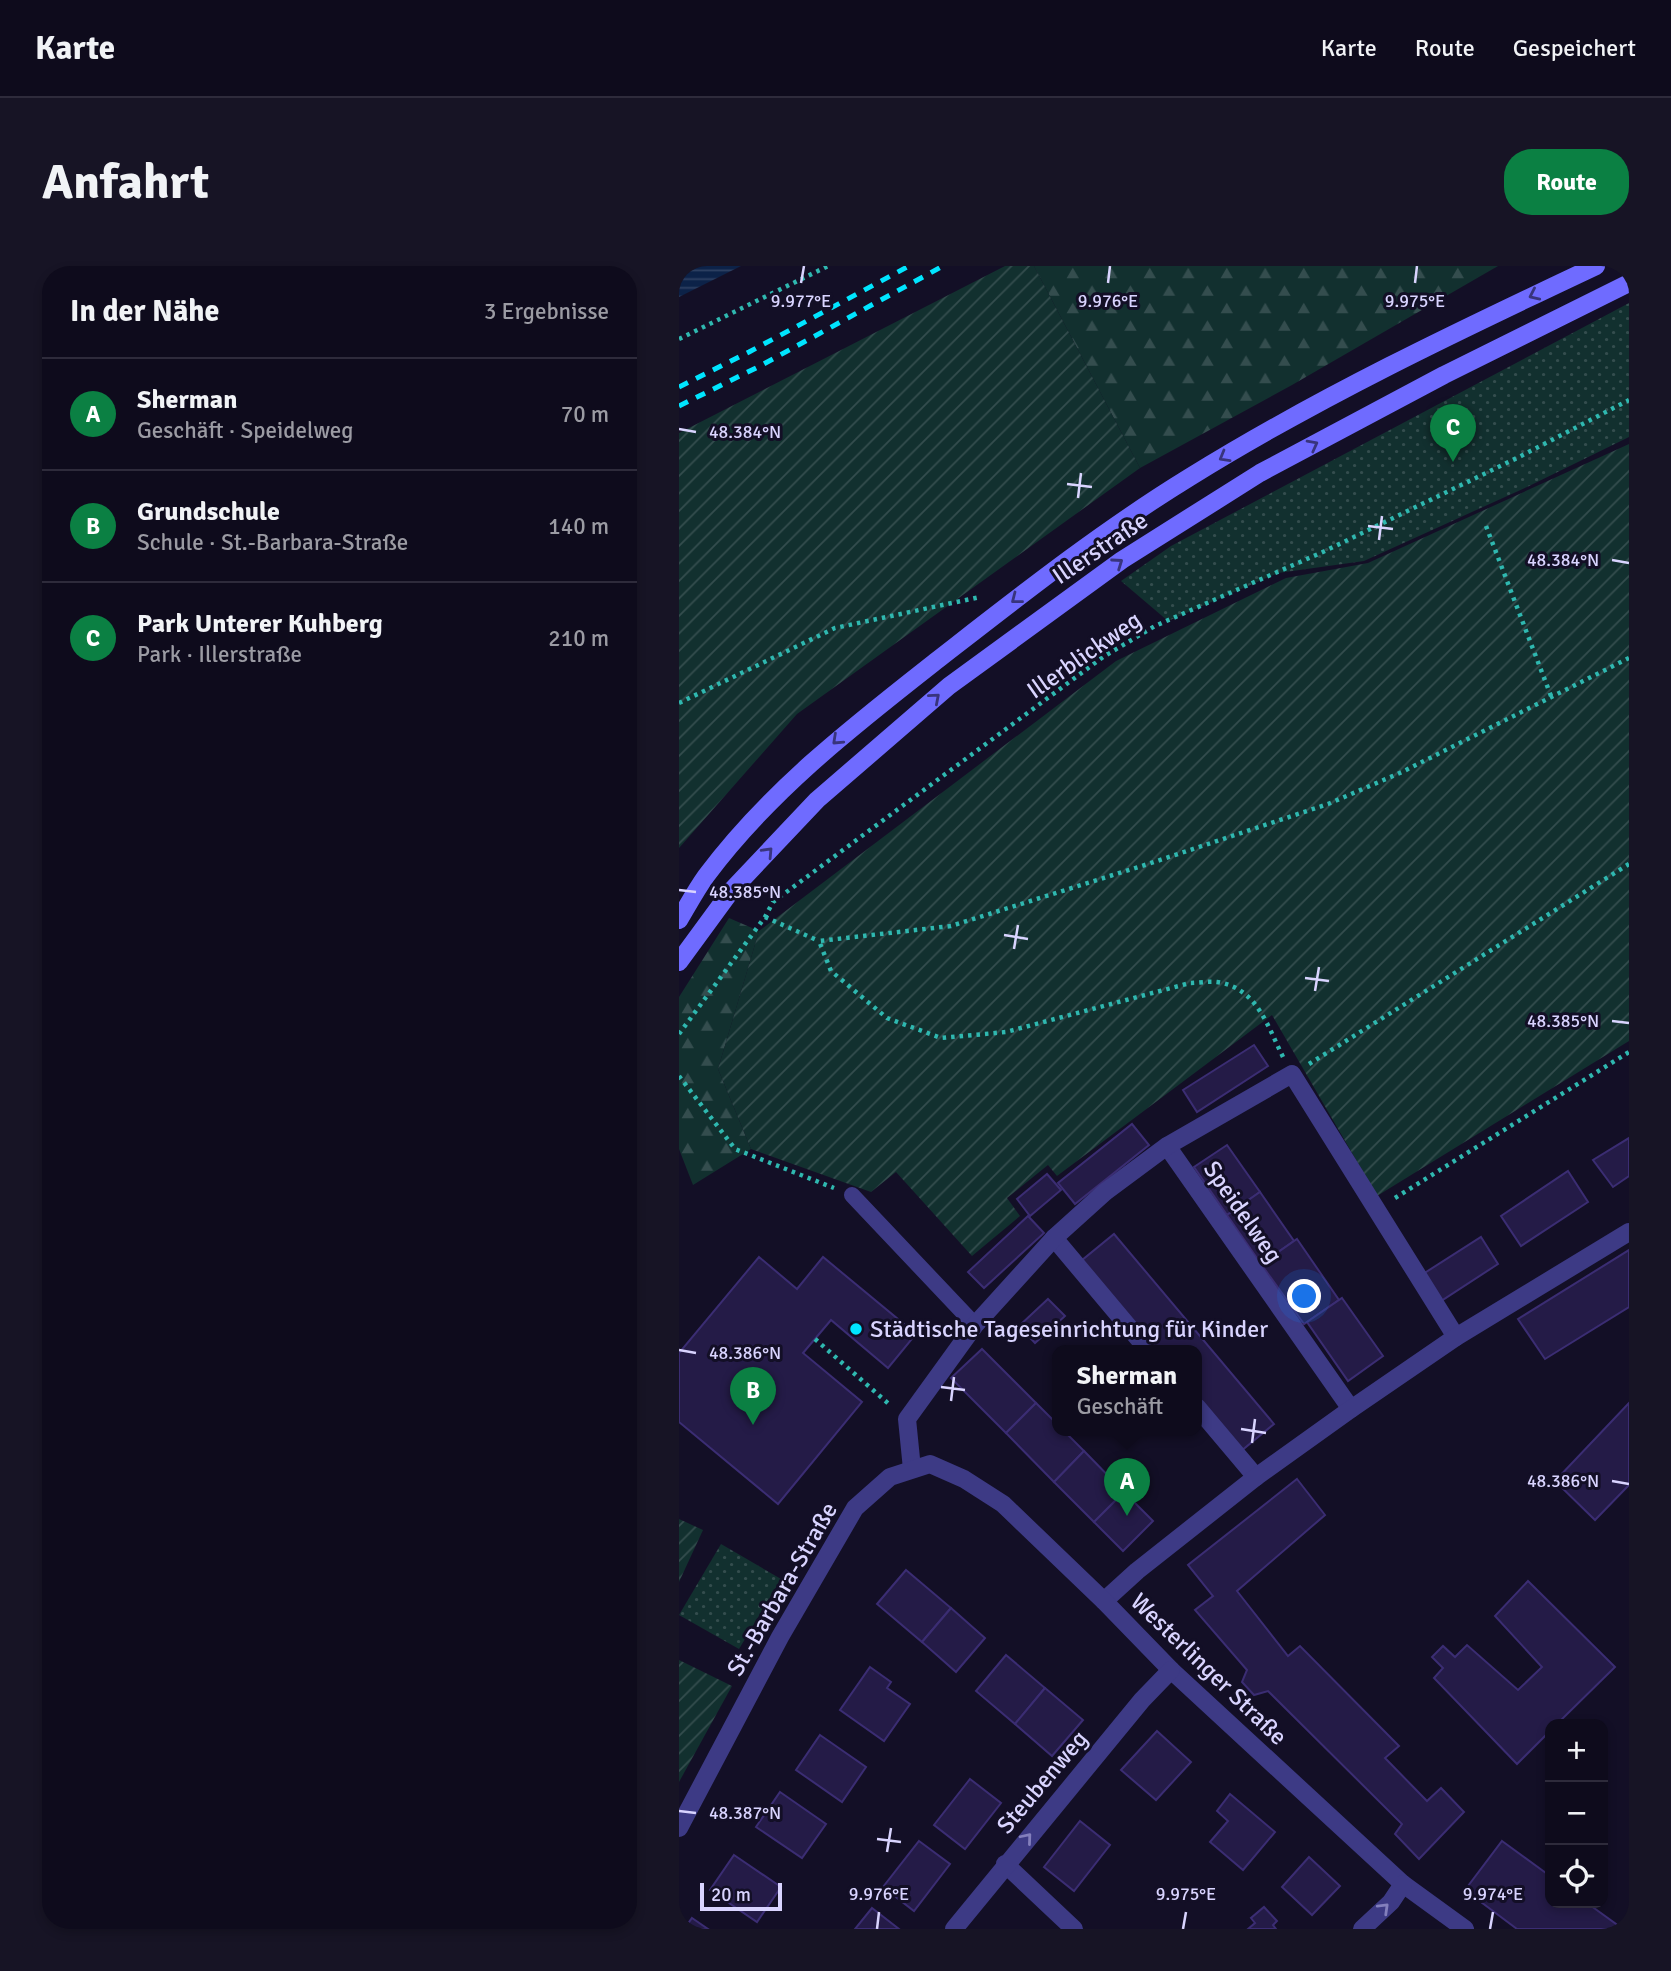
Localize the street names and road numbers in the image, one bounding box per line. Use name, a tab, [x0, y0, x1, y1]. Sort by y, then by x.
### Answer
street label: Illerstraße	[1047, 505, 1153, 591]
street label: Illerblickweg	[1021, 605, 1147, 705]
street label: Speidelweg	[1197, 1155, 1289, 1269]
street label: St.-Barbara-Straße	[720, 1497, 844, 1681]
street label: Westerlinger Straße	[1125, 1587, 1293, 1751]
street label: Steubenweg	[990, 1724, 1094, 1840]

